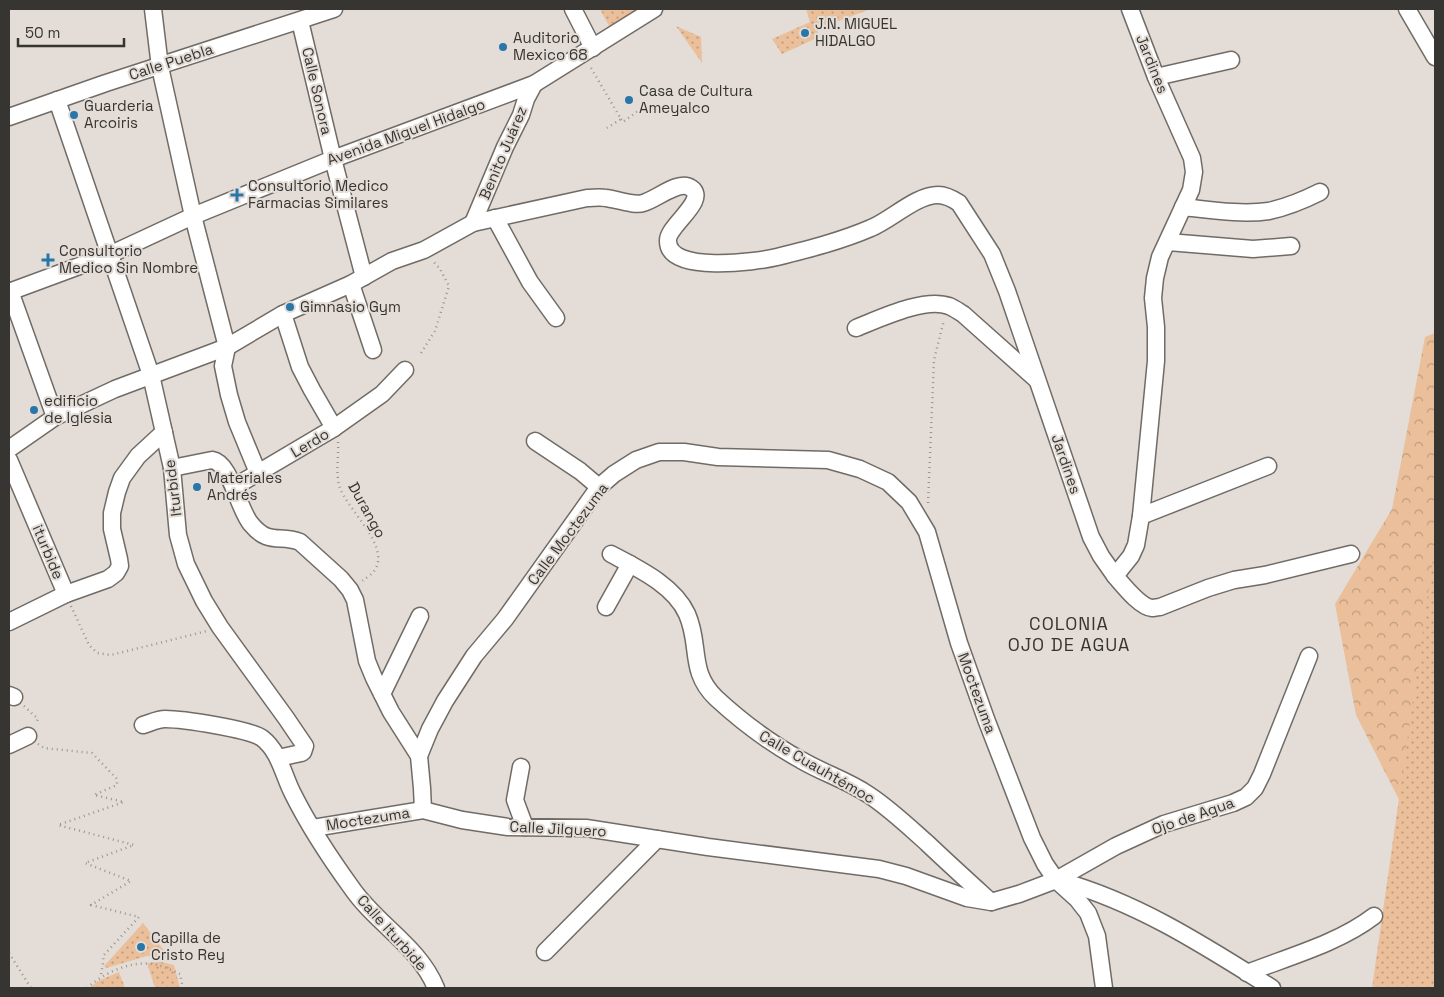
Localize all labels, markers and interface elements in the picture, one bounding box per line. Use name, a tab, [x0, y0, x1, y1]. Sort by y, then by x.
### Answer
place label: J.N. MIGUEL HIDALGO	[815, 14, 897, 50]
scale bar	[18, 15, 124, 47]
text: 50 m	[25, 23, 60, 42]
marker: J.N. MIGUEL HIDALGO	[799, 27, 811, 39]
place label: Auditorio Mexico 68	[513, 28, 588, 64]
street label: Jardines	[1132, 32, 1173, 96]
street label: Calle Puebla	[126, 39, 216, 84]
marker: Auditorio Mexico 68	[497, 41, 509, 53]
street label: Calle Sonora	[298, 45, 337, 137]
place label: Casa de Cultura Ameyalco	[639, 81, 753, 117]
street label: Avenida Miguel Hidalgo	[324, 94, 488, 169]
marker: Casa de Cultura Ameyalco	[623, 94, 635, 106]
place label: Guarderia Arcoiris	[84, 96, 154, 132]
street label: Benito Juárez	[474, 103, 531, 202]
marker: Guarderia Arcoiris	[68, 109, 80, 121]
place label: Consultorio Medico Farmacias Similares	[248, 176, 389, 212]
marker: Consultorio Medico Farmacias Similares	[230, 188, 244, 202]
place label: Consultorio Medico Sin Nombre	[59, 241, 198, 277]
marker: Consultorio Medico Sin Nombre	[41, 253, 55, 267]
place label: Gimnasio Gym	[300, 297, 401, 316]
marker: Gimnasio Gym	[284, 301, 296, 313]
place label: edificio de Iglesia	[44, 391, 113, 427]
marker: edificio de Iglesia	[28, 404, 40, 416]
street label: Lerdo	[287, 424, 332, 461]
street label: Jardines	[1047, 431, 1086, 496]
street label: Iturbide	[160, 458, 185, 518]
place label: Materiales Andrés	[207, 468, 282, 504]
street label: Durango	[344, 478, 391, 541]
street label: Calle Moctezuma	[523, 479, 612, 589]
marker: Materiales Andrés	[191, 481, 203, 493]
street label: iturbide	[29, 522, 68, 582]
district label: COLONIA OJO DE AGUA	[1008, 612, 1130, 656]
street label: Moctezuma	[954, 650, 1001, 736]
street label: Calle Cuauhtémoc	[756, 726, 878, 807]
street label: Ojo de Agua	[1149, 792, 1237, 839]
street label: Moctezuma	[325, 802, 412, 835]
street label: Calle Jilguero	[509, 816, 607, 841]
street label: Calle Iturbide	[353, 891, 431, 975]
place label: Capilla de Cristo Rey	[151, 928, 225, 964]
marker: Capilla de Cristo Rey	[135, 941, 147, 953]

